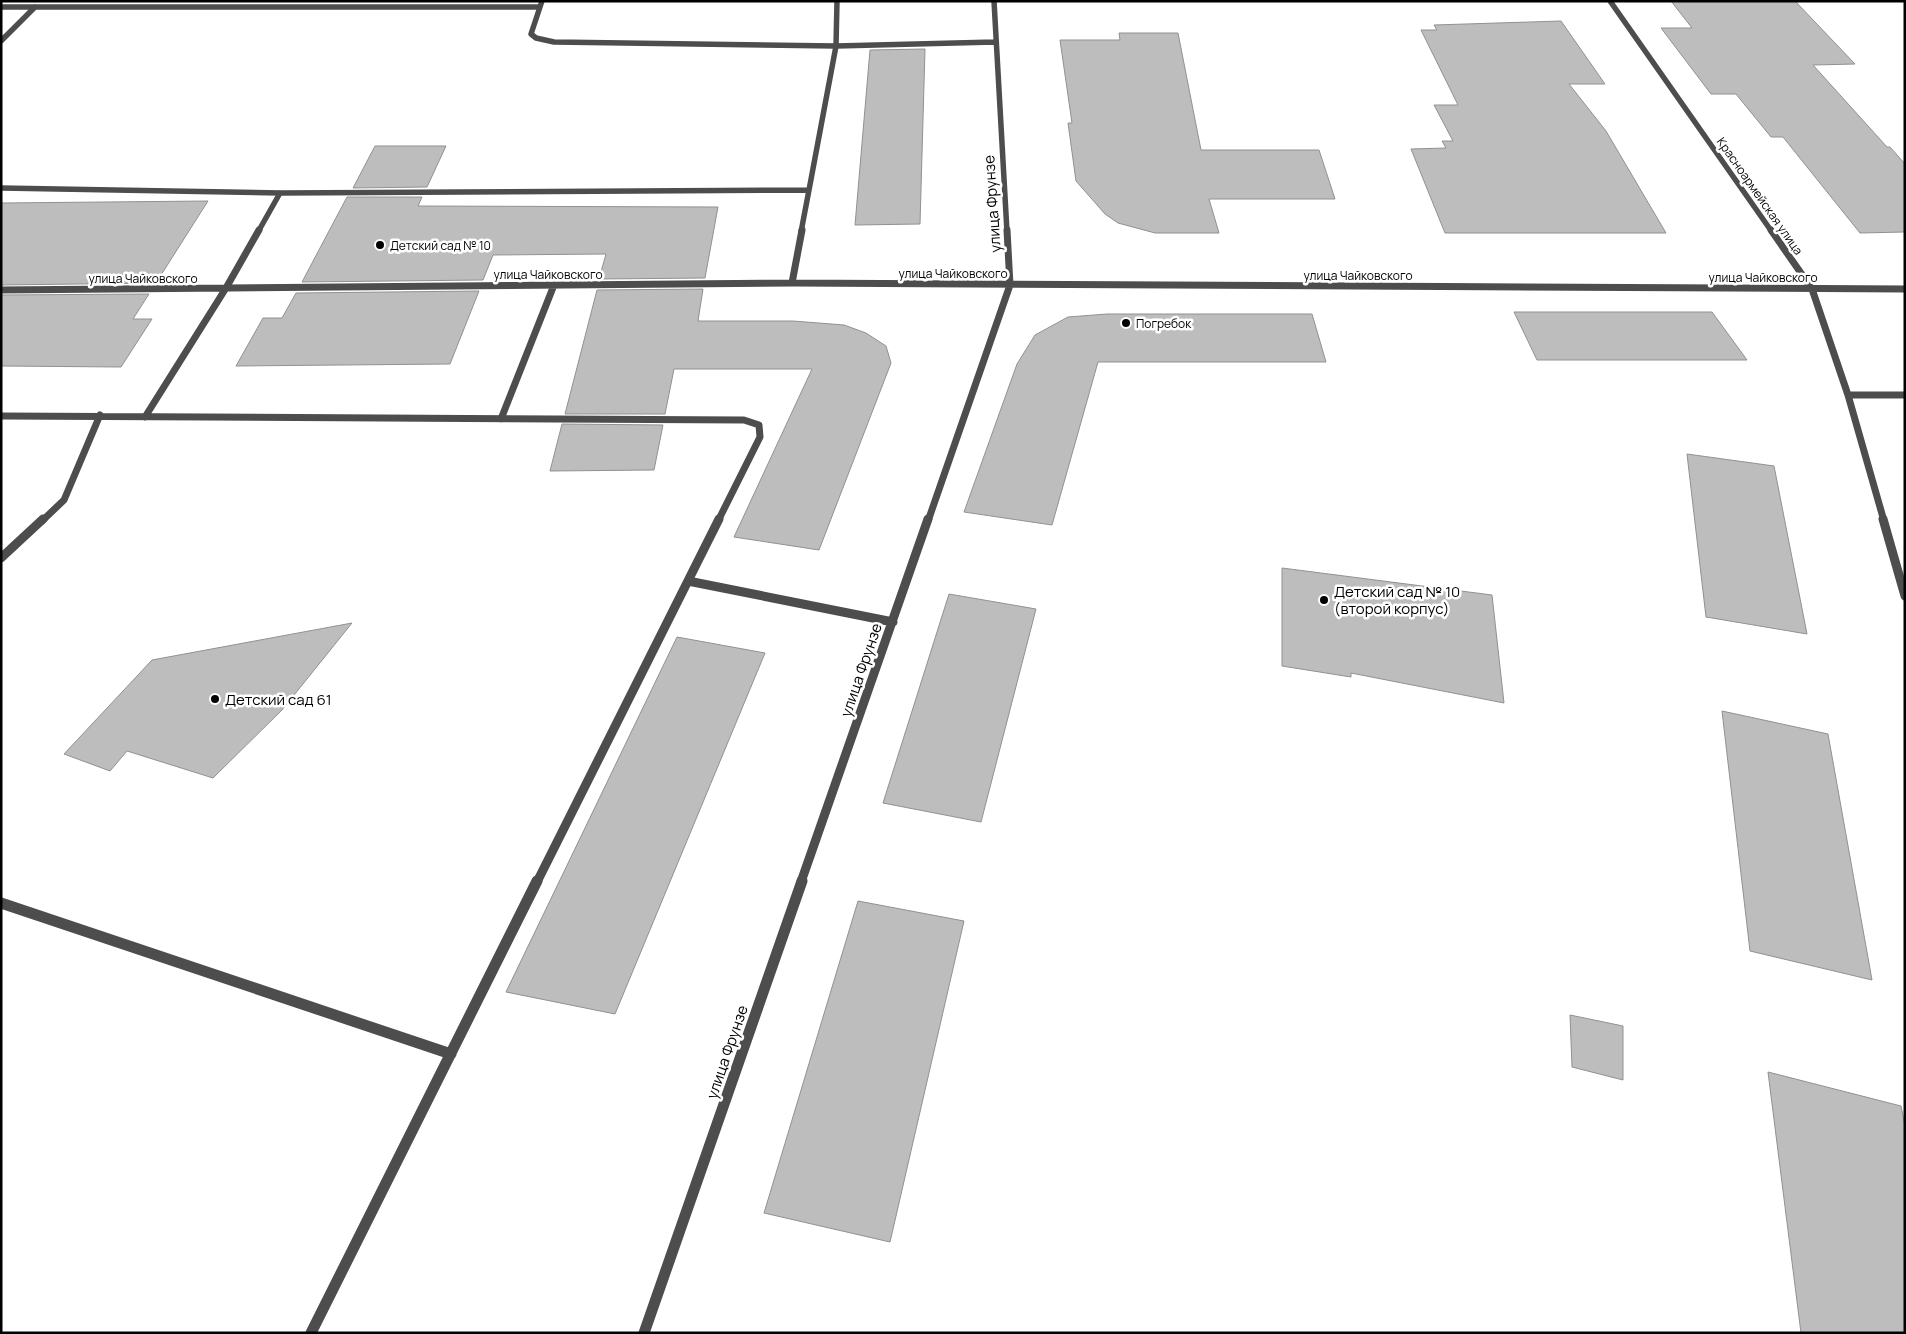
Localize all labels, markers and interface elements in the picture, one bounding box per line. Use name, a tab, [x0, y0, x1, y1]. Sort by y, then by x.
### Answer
street label: Красноармейская улица	[1713, 134, 1807, 258]
street label: улица Фрунзе	[978, 154, 1006, 253]
place label: Детский сад № 10	[390, 237, 491, 254]
marker: Детский сад № 10	[374, 239, 386, 251]
street label: улица Чайковского	[898, 265, 1008, 282]
street label: улица Чайковского	[493, 266, 603, 283]
street label: улица Чайковского	[1303, 267, 1413, 284]
street label: улица Чайковского	[1708, 269, 1818, 286]
street label: улица Чайковского	[88, 270, 198, 287]
place label: Погребок	[1136, 315, 1192, 332]
marker: Погребок	[1120, 317, 1132, 329]
place label: Детский сад № 10 (второй корпус)	[1334, 581, 1460, 619]
marker: Детский сад № 10 (второй корпус)	[1318, 594, 1330, 606]
street label: улица Фрунзе	[835, 620, 887, 720]
place label: Детский сад 61	[225, 689, 331, 710]
marker: Детский сад 61	[209, 693, 221, 705]
street label: улица Фрунзе	[701, 1002, 753, 1102]

